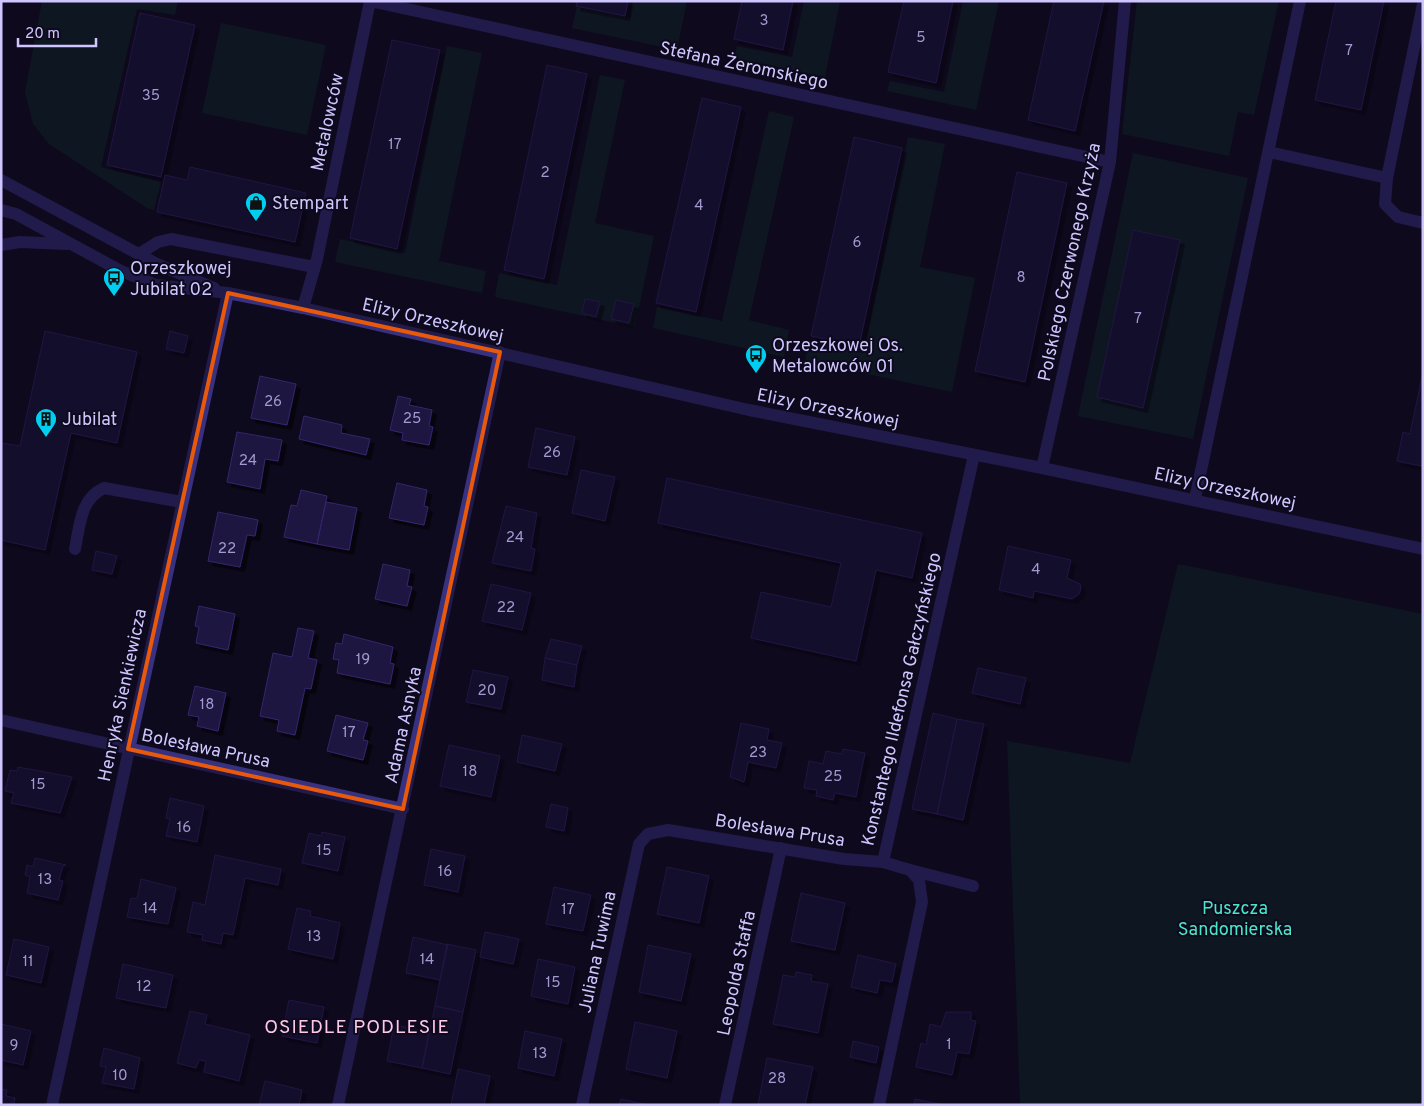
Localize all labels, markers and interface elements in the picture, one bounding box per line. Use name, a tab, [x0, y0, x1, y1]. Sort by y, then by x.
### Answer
house number: 3	[759, 12, 769, 31]
scale bar	[18, 15, 95, 47]
text: 20 m	[25, 25, 60, 44]
house number: 5	[916, 29, 926, 48]
street label: Stefana Żeromskiego	[657, 35, 830, 96]
house number: 7	[1345, 42, 1353, 61]
street label: Metalowców	[307, 71, 350, 173]
house number: 35	[142, 87, 160, 106]
house number: 17	[388, 136, 402, 155]
street label: Polskiego Czerwonego Krzyża	[1034, 141, 1107, 384]
house number: 2	[540, 164, 550, 183]
shop icon: Stempart	[244, 191, 268, 222]
place label: Stempart	[272, 193, 349, 216]
house number: 4	[694, 197, 704, 216]
house number: 6	[853, 234, 862, 253]
place label: Orzeszkowej Jubilat 02	[130, 258, 232, 302]
bus stop icon: Orzeszkowej Jubilat 02	[102, 266, 126, 297]
house number: 8	[1016, 269, 1026, 288]
street label: Elizy Orzeszkowej	[360, 294, 506, 349]
house number: 7	[1134, 310, 1142, 329]
place label: Orzeszkowej Os. Metalowców 01	[772, 335, 903, 379]
bus stop icon: Orzeszkowej Os. Metalowców 01	[744, 343, 768, 374]
street label: Elizy Orzeszkowej	[755, 384, 901, 435]
house number: 26	[264, 393, 282, 412]
building icon: Jubilat	[34, 407, 58, 438]
place label: Jubilat	[62, 409, 117, 432]
house number: 25	[403, 410, 421, 429]
house number: 26	[543, 444, 561, 463]
house number: 24	[239, 452, 257, 471]
street label: Elizy Orzeszkowej	[1152, 463, 1298, 516]
house number: 24	[506, 529, 524, 548]
house number: 22	[218, 540, 236, 559]
street label: Konstantego Ildefonsa Gałczyńskiego	[857, 550, 947, 848]
house number: 4	[1031, 561, 1041, 580]
house number: 22	[497, 599, 515, 618]
street label: Henryka Sienkiewicza	[94, 607, 153, 784]
house number: 19	[356, 651, 370, 670]
street label: Adama Asnyka	[381, 665, 428, 786]
house number: 20	[478, 682, 496, 701]
house number: 18	[200, 696, 214, 715]
house number: 17	[342, 724, 356, 743]
street label: Bolesława Prusa	[139, 725, 272, 774]
house number: 23	[749, 744, 767, 763]
house number: 18	[463, 763, 477, 782]
house number: 25	[824, 768, 842, 787]
house number: 15	[31, 776, 45, 795]
street label: Bolesława Prusa	[713, 810, 846, 853]
house number: 16	[177, 819, 191, 838]
house number: 15	[317, 842, 331, 861]
house number: 16	[438, 863, 452, 882]
house number: 13	[38, 871, 52, 890]
street label: Juliana Tuwima	[574, 889, 623, 1016]
park label: Puszcza Sandomierska	[1178, 898, 1292, 942]
house number: 14	[143, 900, 157, 919]
house number: 17	[561, 901, 575, 920]
street label: Leopolda Staffa	[713, 909, 762, 1038]
house number: 13	[307, 928, 321, 947]
house number: 14	[420, 951, 434, 970]
house number: 11	[22, 953, 34, 972]
house number: 15	[546, 974, 560, 993]
house number: 12	[137, 978, 151, 997]
district label: OSIEDLE PODLESIE	[264, 1016, 450, 1040]
house number: 1	[946, 1036, 952, 1055]
house number: 9	[10, 1037, 18, 1056]
house number: 13	[533, 1045, 547, 1064]
house number: 10	[112, 1067, 128, 1086]
house number: 28	[768, 1070, 786, 1089]

